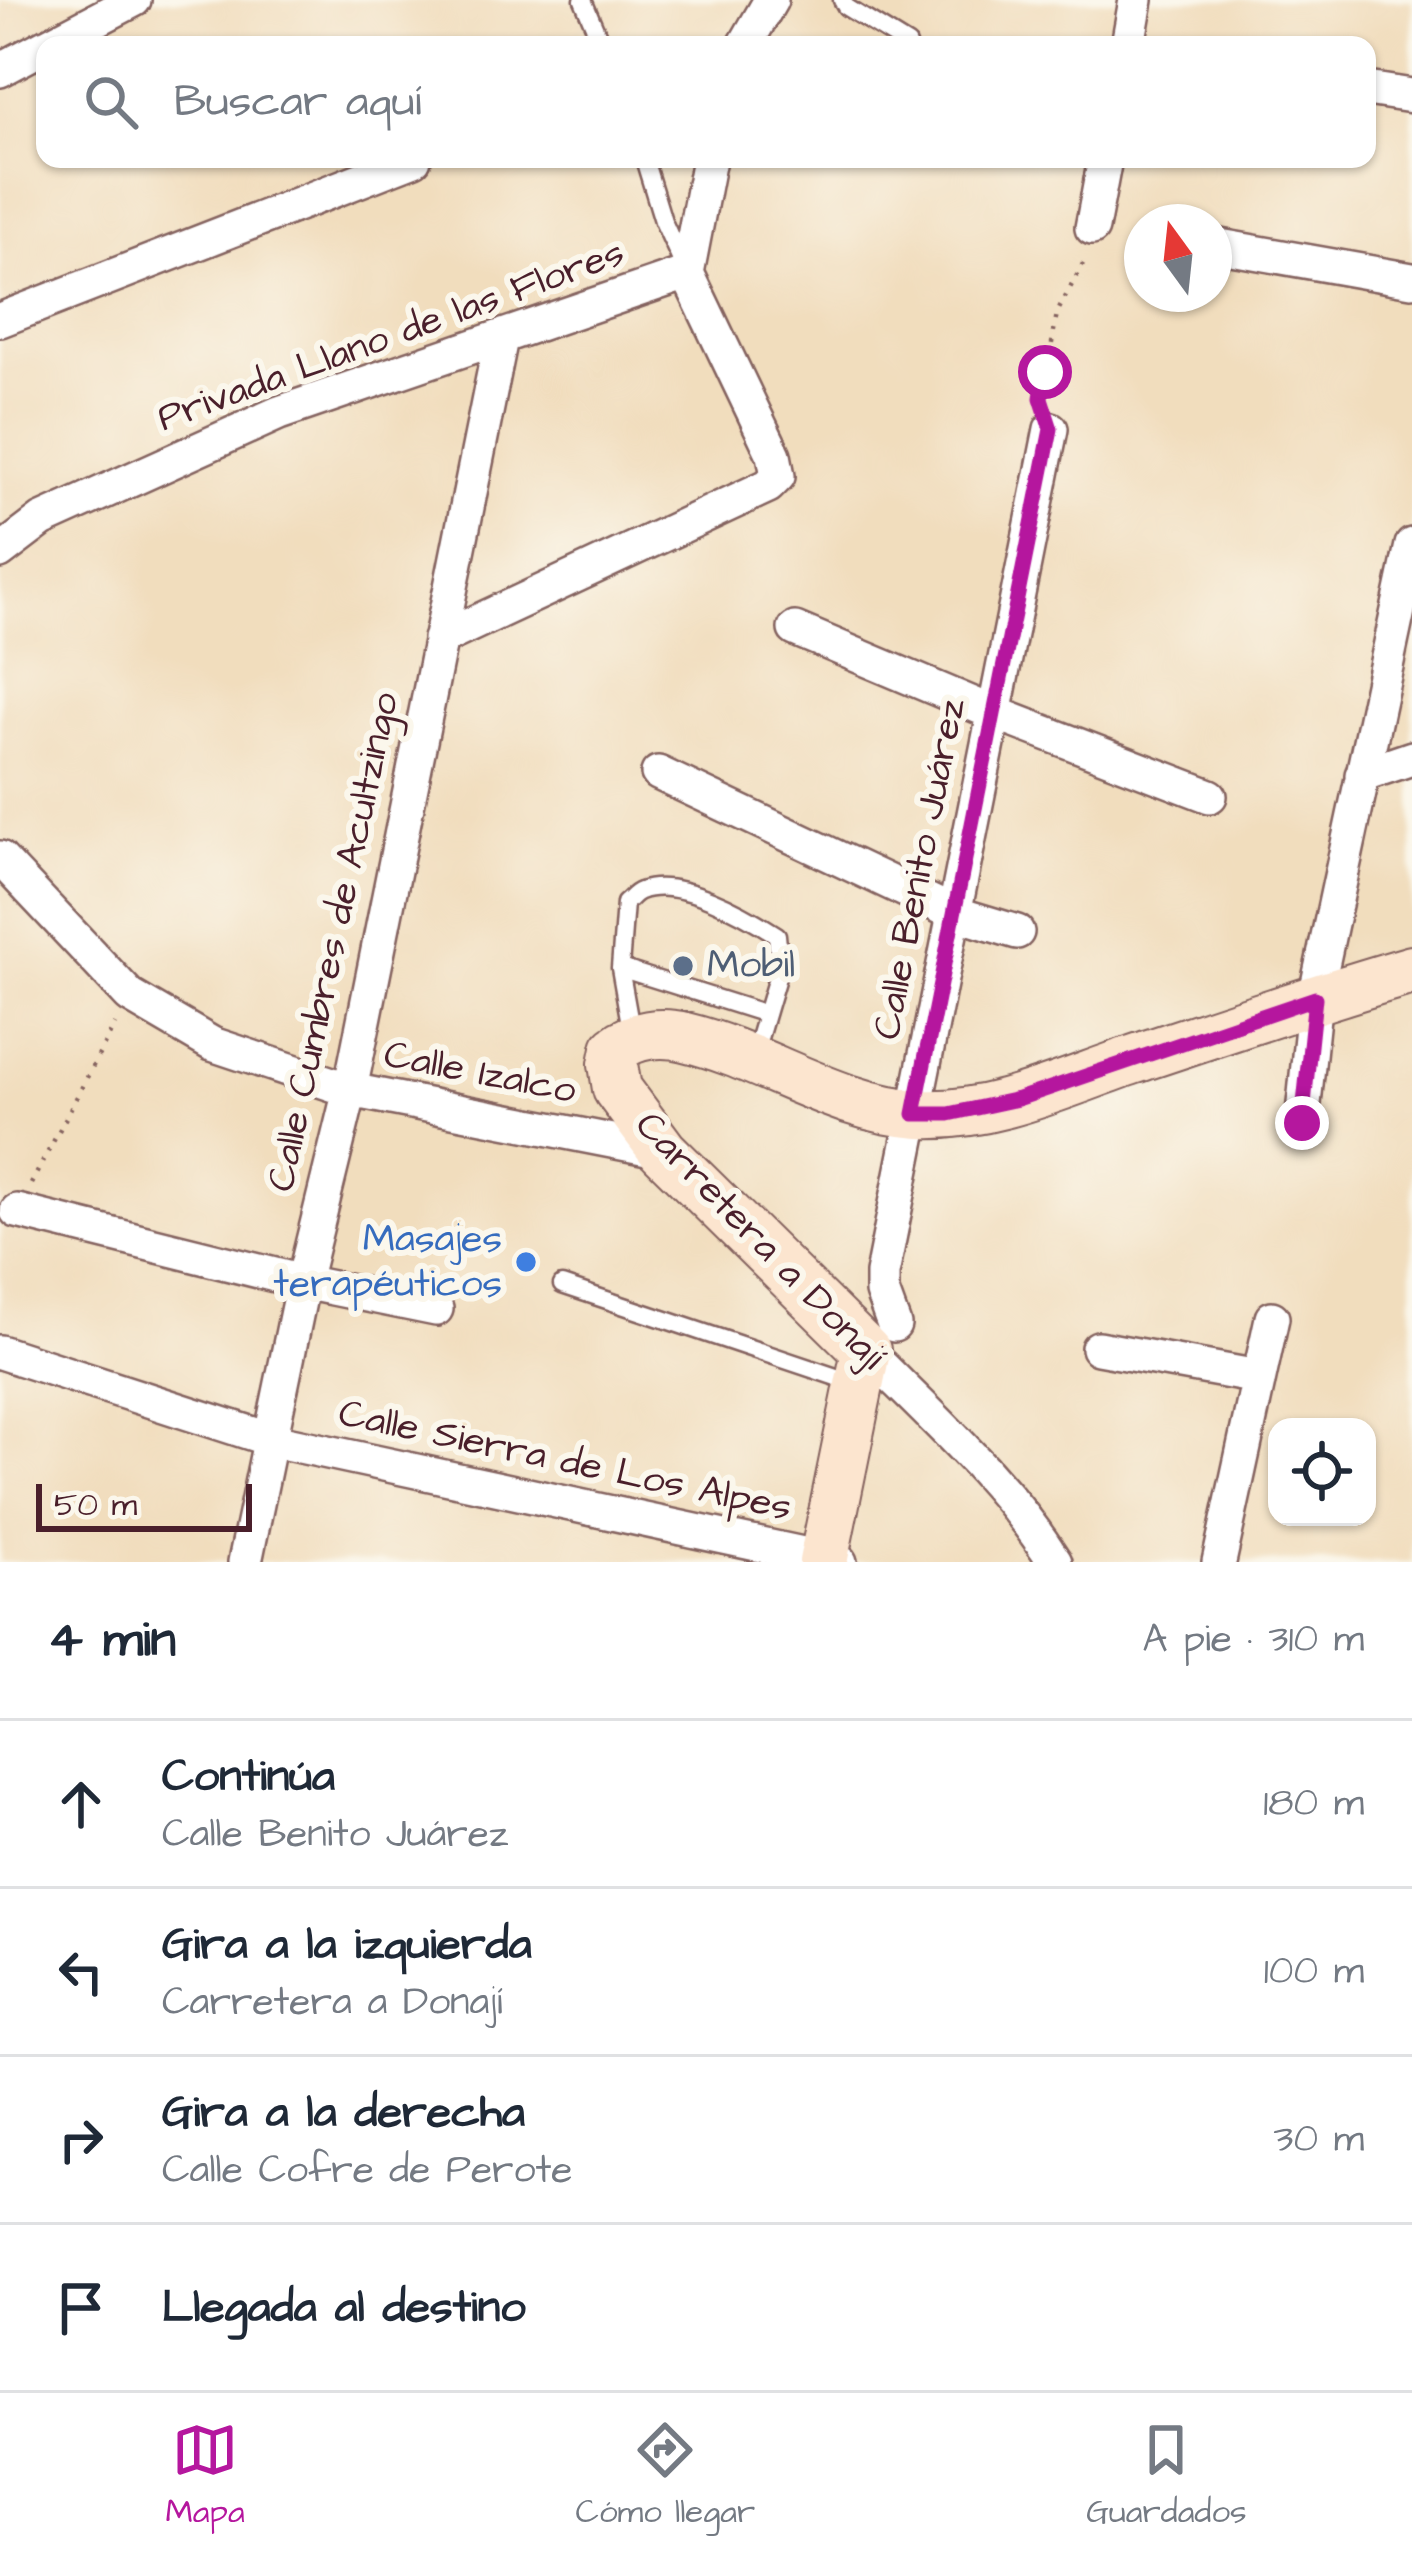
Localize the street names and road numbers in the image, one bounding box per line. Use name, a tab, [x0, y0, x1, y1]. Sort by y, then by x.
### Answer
street label: Privada Llano de las Flores	[150, 226, 632, 446]
street label: Calle Cumbres de Acultzingo	[255, 688, 413, 1196]
street label: Calle Benito Juárez	[860, 693, 980, 1044]
street label: Calle Izalco	[380, 1028, 581, 1118]
street label: Carretera a Donají	[622, 1100, 898, 1382]
street label: Calle Sierra de Los Alpes	[334, 1387, 796, 1535]

